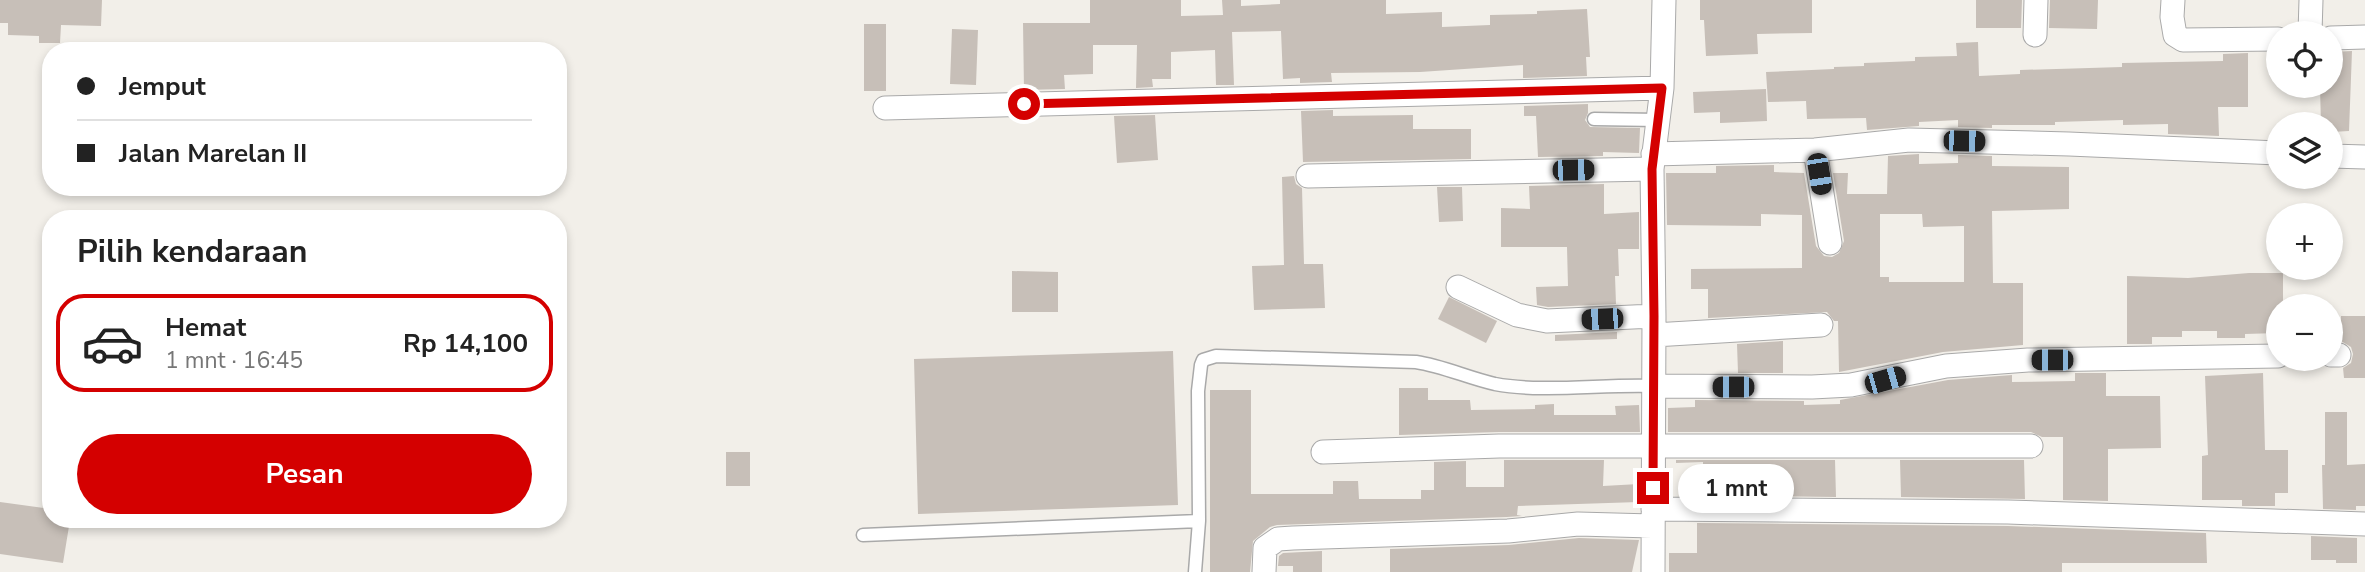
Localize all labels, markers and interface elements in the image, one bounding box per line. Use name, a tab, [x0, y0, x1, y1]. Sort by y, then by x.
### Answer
map controls	[2266, 21, 2343, 371]
button: locate	[2266, 21, 2343, 98]
text: Jemput	[119, 69, 206, 104]
route start	[1008, 88, 1040, 120]
button: layers	[2266, 112, 2343, 189]
car	[1943, 130, 1986, 152]
text: Jalan Marelan II	[119, 136, 307, 171]
car	[1806, 152, 1833, 196]
car	[1552, 159, 1595, 181]
button: +	[2266, 203, 2343, 280]
text: Pilih kendaraan	[77, 230, 307, 273]
button: −	[2266, 294, 2343, 371]
car	[1581, 308, 1624, 330]
text: Hemat	[165, 310, 246, 345]
icon: car	[81, 312, 144, 375]
text: Rp 14,100	[403, 326, 528, 361]
text: 1 mnt · 16:45	[165, 345, 303, 376]
car	[2032, 350, 2074, 371]
car	[1862, 364, 1909, 396]
car	[1713, 377, 1755, 398]
button: Pesan	[77, 434, 532, 514]
callout: 1 mnt	[1678, 463, 1793, 512]
route end	[1637, 472, 1669, 504]
text: 1 mnt	[1705, 473, 1767, 504]

